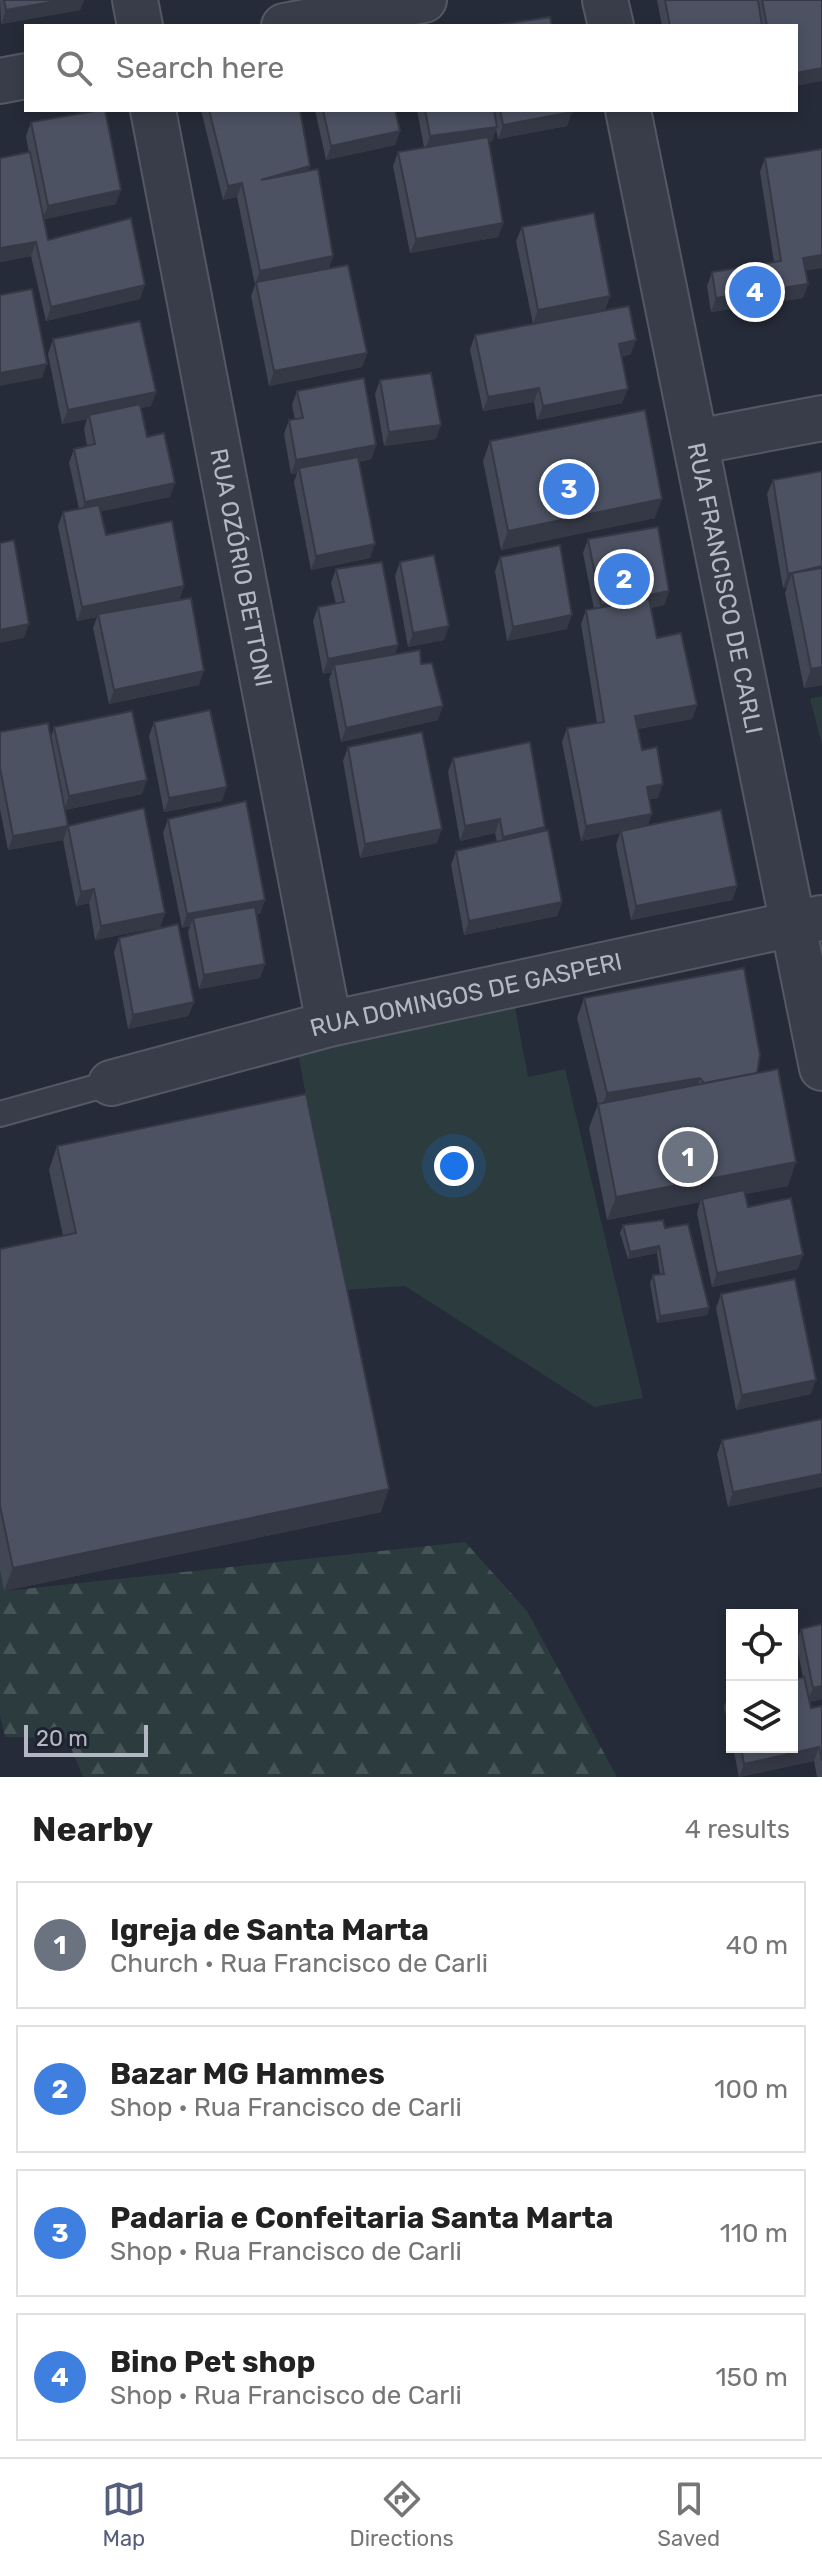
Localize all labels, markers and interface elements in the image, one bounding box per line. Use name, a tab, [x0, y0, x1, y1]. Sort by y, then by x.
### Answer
search box	[24, 24, 798, 112]
icon: search	[52, 46, 96, 90]
text: Search here	[116, 50, 284, 86]
pin: 4	[729, 262, 781, 322]
street label: RUA FRANCISCO DE CARLI	[682, 440, 768, 736]
street label: RUA OZÓRIO BETTONI	[204, 446, 278, 689]
pin: 3	[543, 459, 595, 519]
pin: 2	[598, 549, 650, 609]
street label: RUA DOMINGOS DE GASPERI	[307, 947, 624, 1042]
pin: 1	[662, 1127, 714, 1187]
your location	[434, 1146, 474, 1186]
map controls	[726, 1609, 798, 1753]
button: locate	[726, 1609, 798, 1681]
button: layers	[726, 1681, 798, 1753]
scale bar	[24, 1721, 148, 1757]
text: 20 m	[36, 1725, 88, 1752]
text: Nearby	[32, 1809, 153, 1850]
text: 4 results	[685, 1814, 790, 1845]
text: Igreja de Santa Marta	[110, 1912, 429, 1948]
text: 1	[54, 1930, 66, 1961]
text: 40 m	[726, 1930, 788, 1961]
text: Church · Rua Francisco de Carli	[110, 1948, 488, 1979]
text: Bazar MG Hammes	[110, 2056, 385, 2092]
text: 2	[52, 2074, 68, 2105]
text: 100 m	[714, 2074, 788, 2105]
text: Shop · Rua Francisco de Carli	[110, 2092, 462, 2123]
text: Padaria e Confeitaria Santa Marta	[110, 2200, 613, 2236]
text: 3	[51, 2218, 69, 2249]
text: 110 m	[720, 2218, 788, 2249]
text: Shop · Rua Francisco de Carli	[110, 2236, 462, 2267]
text: Bino Pet shop	[110, 2344, 315, 2380]
text: 4	[51, 2362, 69, 2393]
text: 150 m	[715, 2362, 788, 2393]
text: Shop · Rua Francisco de Carli	[110, 2380, 462, 2411]
tab: Map	[102, 2477, 146, 2552]
tab: Directions	[349, 2477, 454, 2552]
tab: Saved	[657, 2477, 720, 2552]

